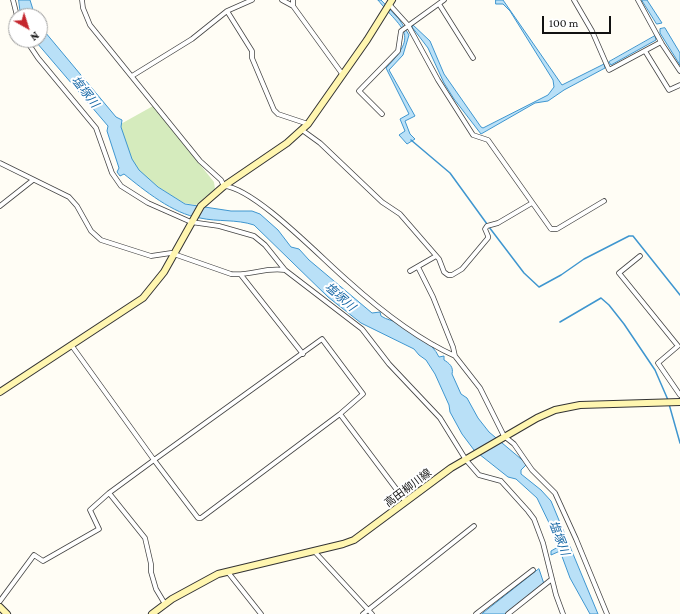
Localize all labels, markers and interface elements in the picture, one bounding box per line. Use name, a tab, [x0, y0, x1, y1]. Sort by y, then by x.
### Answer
north arrow	[8, 8, 48, 48]
scale bar	[544, 8, 613, 34]
text: 100 m	[549, 16, 578, 30]
text: N	[28, 30, 42, 44]
water label: 塩塚川	[68, 73, 102, 111]
water label: 塩塚川	[322, 280, 358, 314]
street label: 高田柳川線	[382, 466, 434, 510]
water label: 塩塚川	[546, 519, 572, 557]

